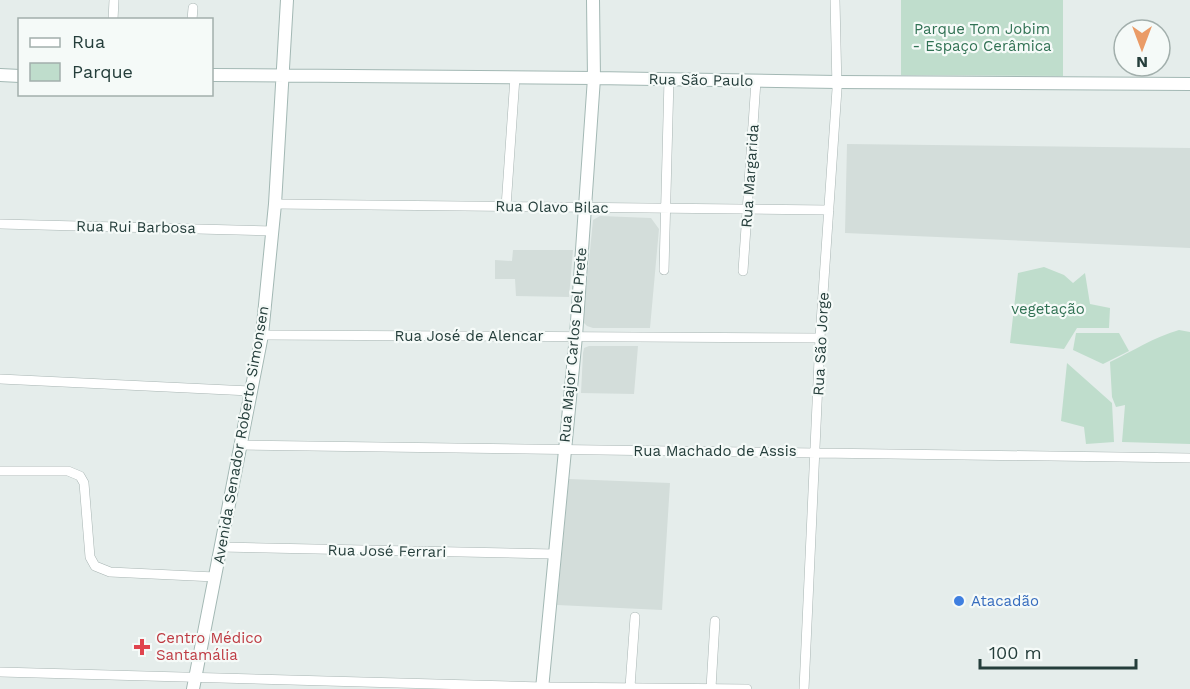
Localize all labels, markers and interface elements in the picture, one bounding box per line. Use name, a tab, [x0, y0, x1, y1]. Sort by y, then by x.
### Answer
legend	[18, 18, 213, 96]
north arrow	[1112, 18, 1172, 78]
park label: Parque Tom Jobim - Espaço Cerâmica	[912, 20, 1052, 55]
text: Rua	[72, 31, 105, 52]
text: N	[1136, 53, 1148, 72]
text: Parque	[72, 61, 133, 82]
street label: Rua São Paulo	[648, 70, 754, 90]
street label: Rua Margarida	[737, 123, 763, 228]
street label: Rua Olavo Bilac	[495, 197, 609, 217]
street label: Rua Rui Barbosa	[76, 217, 197, 237]
street label: Rua Major Carlos Del Prete	[555, 247, 591, 443]
street label: Rua São Jorge	[809, 292, 833, 396]
park label: vegetação	[1011, 300, 1085, 318]
street label: Avenida Senador Roberto Simonsen	[209, 304, 273, 566]
street label: Rua José de Alencar	[394, 327, 544, 345]
street label: Rua Machado de Assis	[633, 442, 797, 460]
street label: Rua José Ferrari	[328, 541, 446, 561]
place label: Atacadão	[971, 592, 1039, 610]
marker: Atacadão	[952, 594, 966, 608]
place label: Centro Médico Santamália	[156, 629, 263, 664]
scale bar	[980, 632, 1136, 670]
marker: Centro Médico Santamália	[133, 638, 151, 656]
text: 100 m	[989, 642, 1042, 663]

